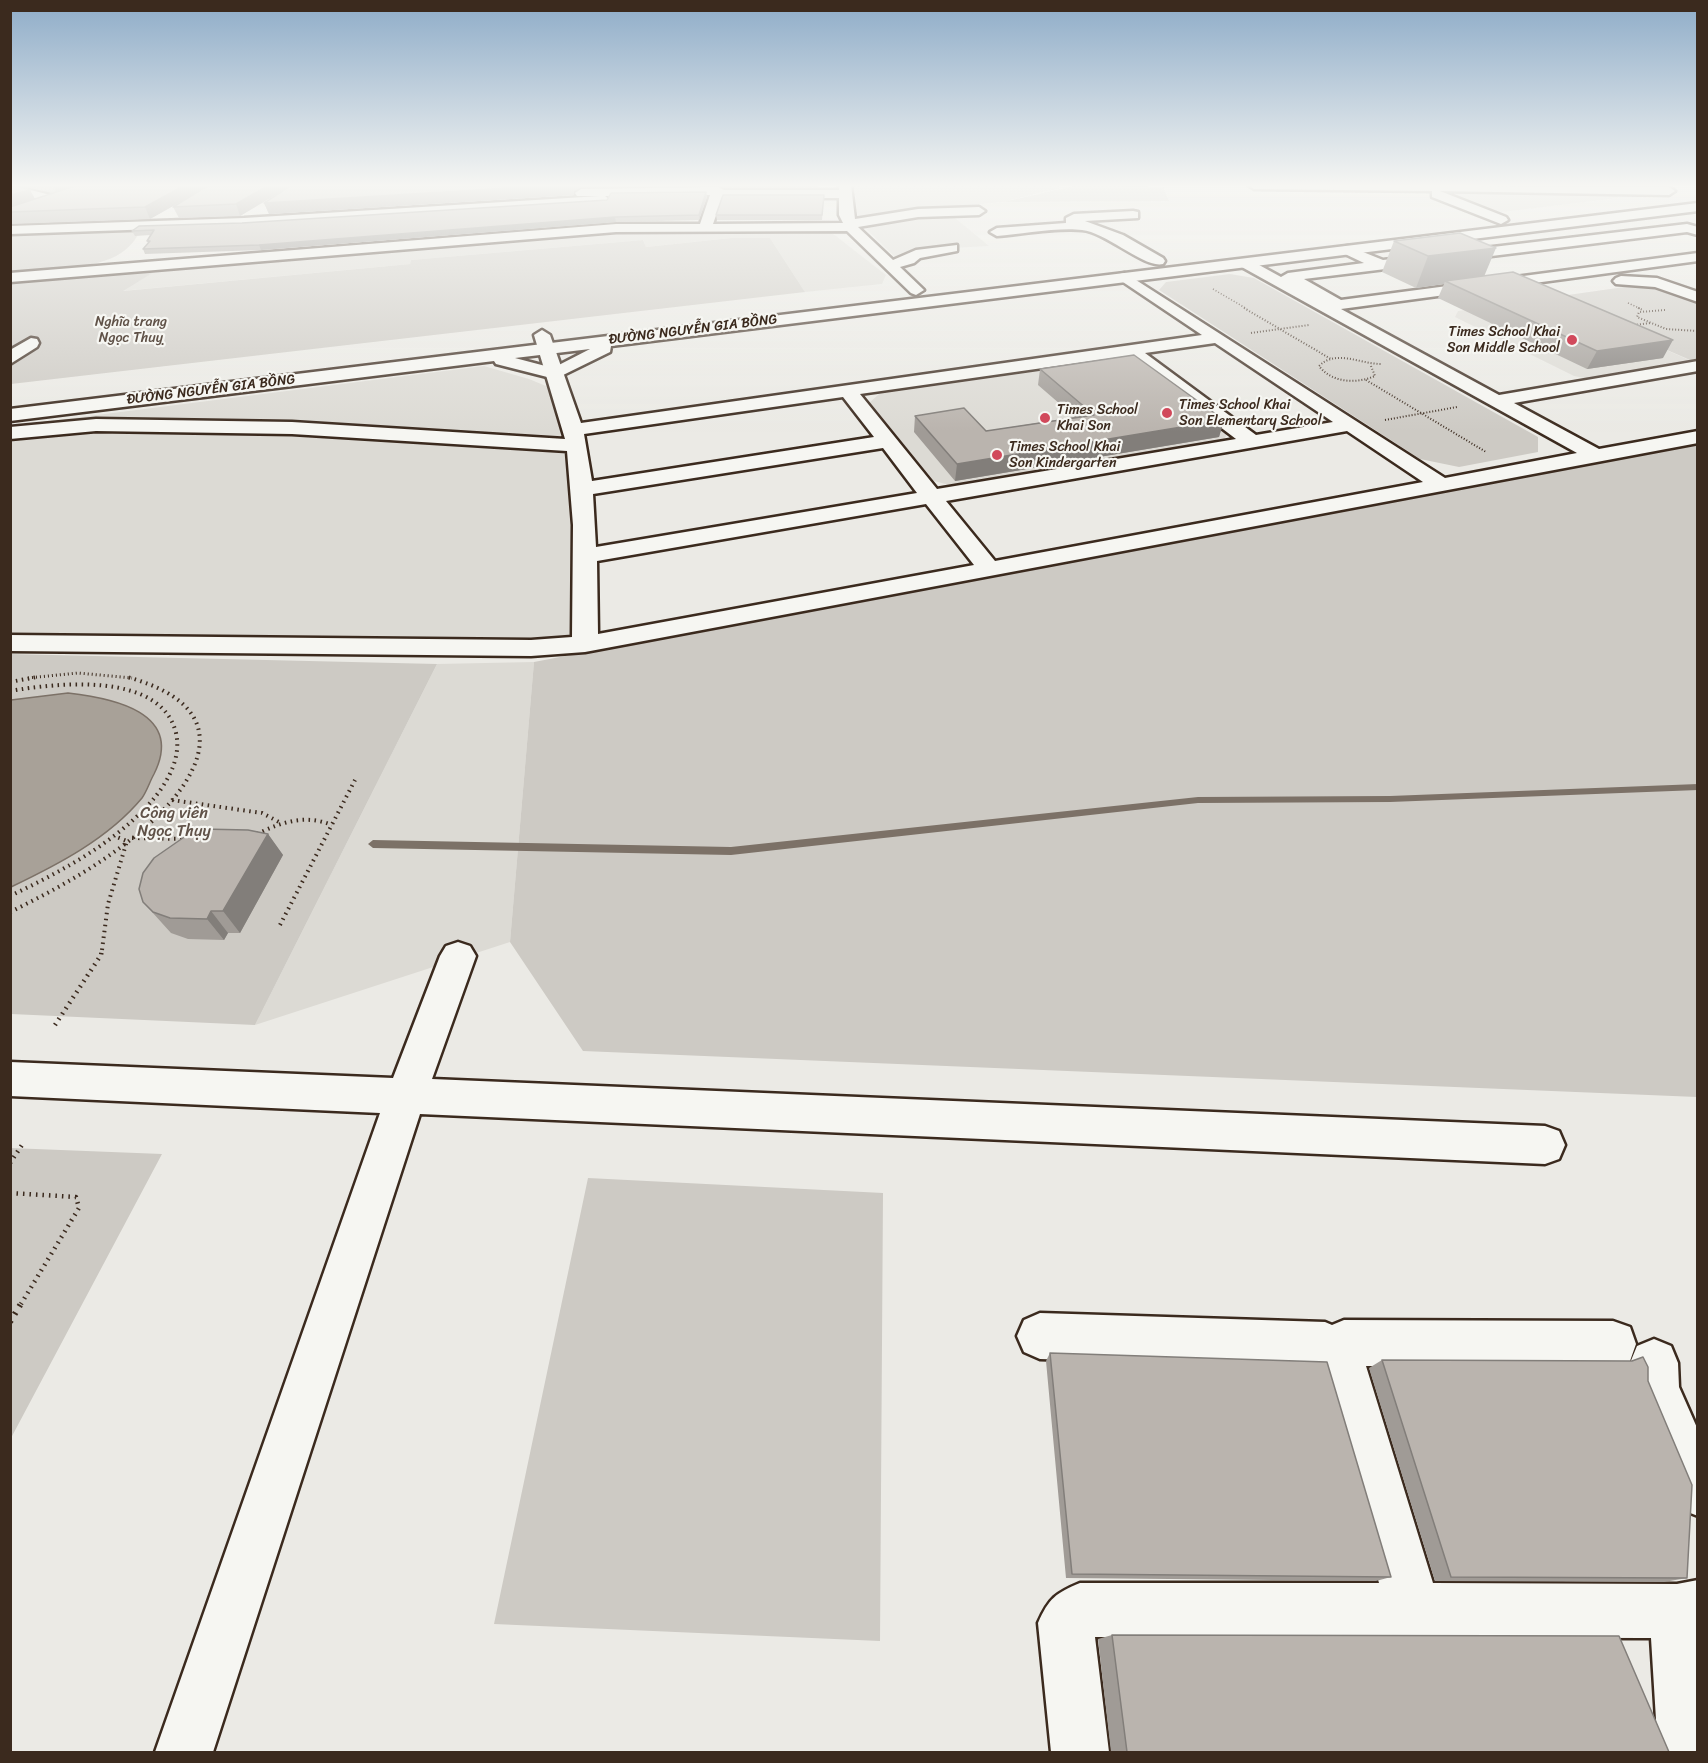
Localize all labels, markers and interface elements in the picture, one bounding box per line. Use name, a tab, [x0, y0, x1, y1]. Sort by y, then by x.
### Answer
street label: ĐƯỜNG NGUYỄN GIA BỒNG	[608, 311, 778, 349]
park label: Nghĩa trang Ngọc Thuỵ	[95, 314, 167, 346]
place label: Times School Khai Son Middle School	[1447, 324, 1560, 356]
marker: Times School Khai Son Middle School	[1565, 333, 1579, 347]
street label: ĐƯỜNG NGUYỄN GIA BỒNG	[126, 371, 296, 409]
place label: Times School Khai Son Elementary School	[1179, 397, 1322, 430]
place label: Times School Khai Son	[1057, 402, 1138, 434]
marker: Times School Khai Son Elementary School	[1160, 406, 1174, 420]
marker: Times School Khai Son	[1038, 411, 1052, 425]
place label: Times School Khai Son Kindergarten	[1009, 439, 1120, 472]
marker: Times School Khai Son Kindergarten	[990, 448, 1004, 462]
park label: Công viên Ngọc Thụy	[137, 804, 211, 842]

